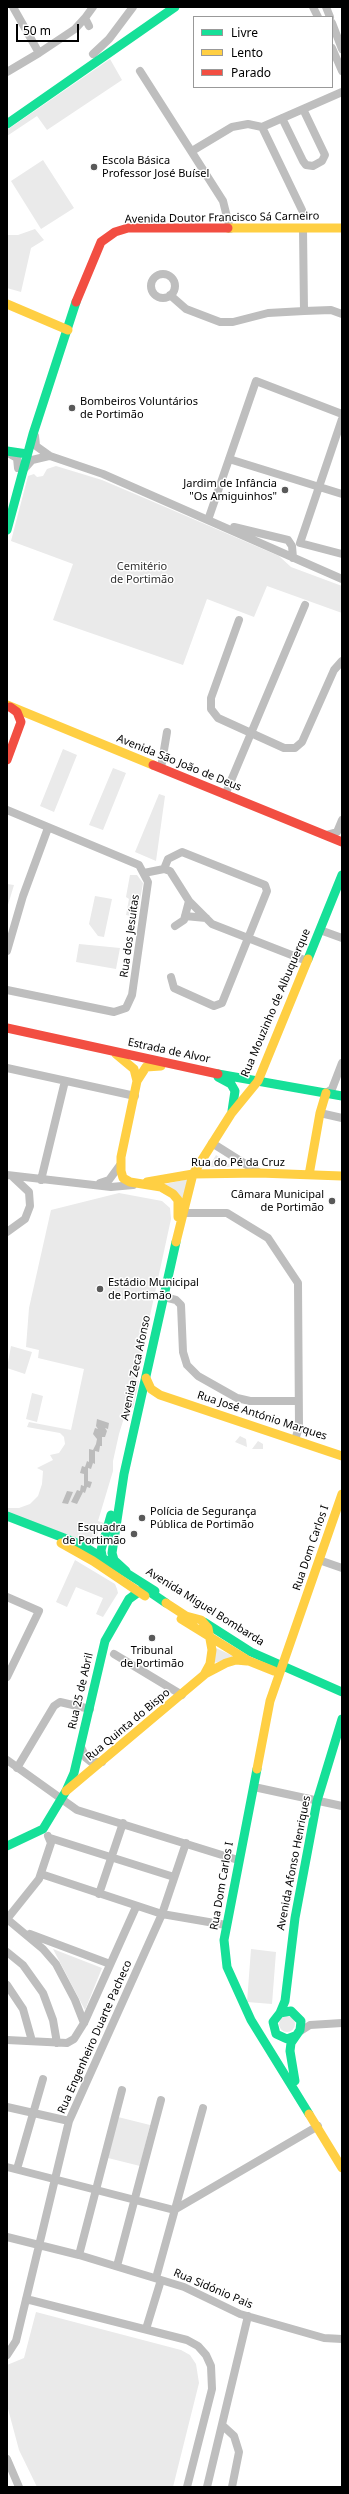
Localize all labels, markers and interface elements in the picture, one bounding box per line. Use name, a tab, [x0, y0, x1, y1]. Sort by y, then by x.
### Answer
scale bar	[18, 16, 81, 42]
legend	[193, 16, 333, 88]
text: 50 m	[23, 22, 51, 39]
text: Livre	[231, 24, 258, 41]
text: Lento	[231, 44, 263, 61]
text: Parado	[231, 64, 271, 81]
place label: Escola Básica Professor José Buísel	[102, 154, 209, 180]
marker: Escola Básica Professor José Buísel	[89, 162, 99, 172]
street label: Avenida Doutor Francisco Sá Carneiro	[125, 210, 319, 226]
place label: Bombeiros Voluntários de Portimão	[80, 395, 198, 421]
marker: Bombeiros Voluntários de Portimão	[67, 403, 77, 413]
place label: Jardim de Infância "Os Amiguinhos"	[183, 477, 277, 503]
marker: Jardim de Infância "Os Amiguinhos"	[280, 485, 290, 495]
park label: Cemitério de Portimão	[110, 560, 174, 586]
street label: Avenida São João de Deus	[115, 732, 243, 794]
street label: Rua dos Jesuítas	[118, 894, 142, 978]
street label: Rua Mouzinho de Albuquerque	[239, 927, 313, 1079]
street label: Estrada de Alvor	[126, 1036, 212, 1066]
street label: Rua do Pé da Cruz	[191, 1156, 285, 1170]
place label: Câmara Municipal de Portimão	[231, 1188, 324, 1214]
marker: Câmara Municipal de Portimão	[327, 1196, 337, 1206]
place label: Estádio Municipal de Portimão	[108, 1276, 199, 1302]
marker: Estádio Municipal de Portimão	[95, 1284, 105, 1294]
street label: Avenida Zeca Afonso	[118, 1314, 154, 1422]
street label: Rua José António Marques	[195, 1389, 329, 1443]
street label: Rua Dom Carlos I	[290, 1504, 332, 1592]
place label: Polícia de Segurança Pública de Portimão	[150, 1505, 257, 1531]
marker: Polícia de Segurança Pública de Portimão	[137, 1513, 147, 1523]
place label: Esquadra de Portimão	[62, 1521, 126, 1547]
marker: Esquadra de Portimão	[129, 1529, 139, 1539]
street label: Avenida Miguel Bombarda	[143, 1565, 267, 1649]
marker: Tribunal de Portimão	[147, 1633, 157, 1643]
place label: Tribunal de Portimão	[120, 1644, 184, 1670]
street label: Rua 25 de Abril	[66, 1652, 96, 1730]
street label: Rua Quinta do Bispo	[83, 1686, 173, 1764]
street label: Avenida Afonso Henriques	[274, 1795, 314, 1931]
street label: Rua Dom Carlos I	[208, 1841, 236, 1931]
street label: Rua Engenheiro Duarte Pacheco	[55, 1958, 135, 2116]
street label: Rua Sidónio Pais	[171, 2266, 255, 2312]

